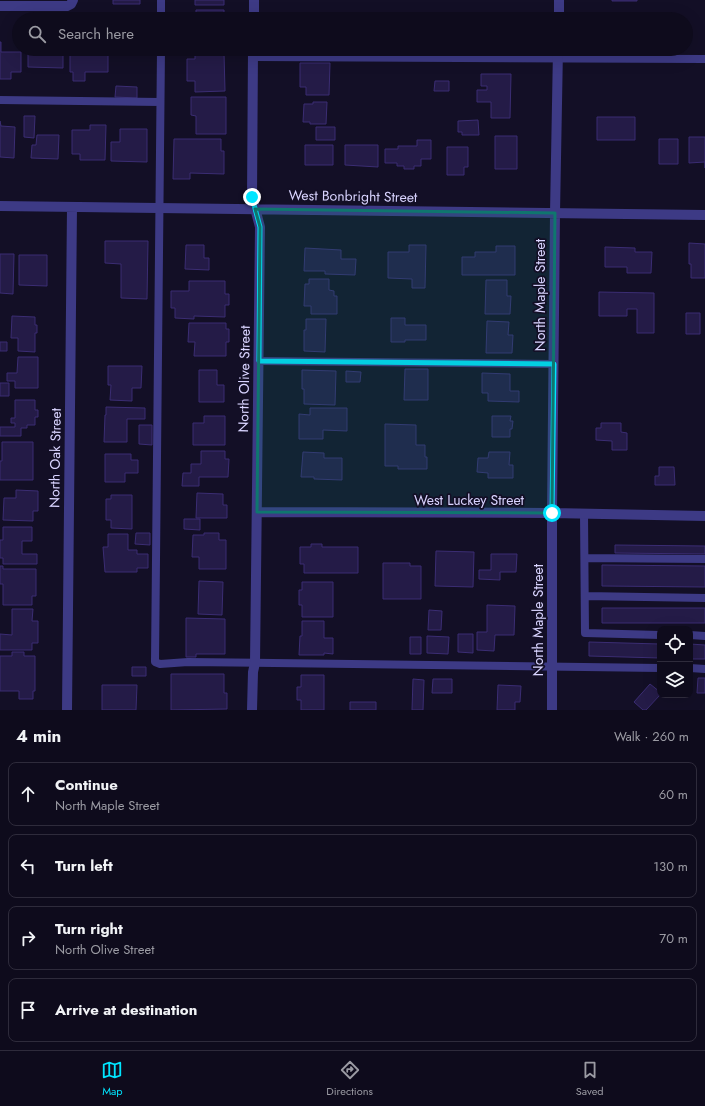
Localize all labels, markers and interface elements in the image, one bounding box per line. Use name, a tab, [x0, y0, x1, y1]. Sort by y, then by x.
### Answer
search box	[12, 12, 693, 56]
icon: search	[26, 23, 48, 45]
text: Search here	[58, 23, 134, 45]
street label: West Bonbright Street	[288, 185, 418, 207]
route end	[243, 188, 261, 206]
street label: North Maple Street	[530, 238, 550, 351]
street label: North Olive Street	[233, 325, 255, 433]
street label: North Oak Street	[44, 407, 66, 508]
street label: West Luckey Street	[414, 490, 525, 510]
route start	[543, 504, 561, 522]
street label: North Maple Street	[528, 563, 548, 676]
map controls	[657, 626, 693, 698]
button: locate	[657, 626, 693, 662]
button: layers	[657, 662, 693, 698]
text: 4 min	[16, 724, 61, 748]
text: Walk · 260 m	[614, 727, 689, 746]
text: Continue	[55, 774, 118, 796]
icon: ahead	[17, 783, 39, 805]
text: 60 m	[659, 785, 688, 804]
text: North Maple Street	[55, 796, 159, 815]
icon: left	[17, 855, 39, 877]
text: Turn left	[55, 855, 113, 877]
text: 130 m	[653, 857, 688, 876]
text: Turn right	[55, 918, 123, 940]
icon: right	[17, 927, 39, 949]
text: 70 m	[659, 929, 688, 948]
text: North Olive Street	[55, 940, 154, 959]
icon: arrive	[17, 999, 39, 1021]
text: Arrive at destination	[55, 999, 197, 1021]
tab: Map	[101, 1059, 123, 1099]
tab: Directions	[326, 1059, 373, 1099]
tab: Saved	[576, 1059, 604, 1099]

